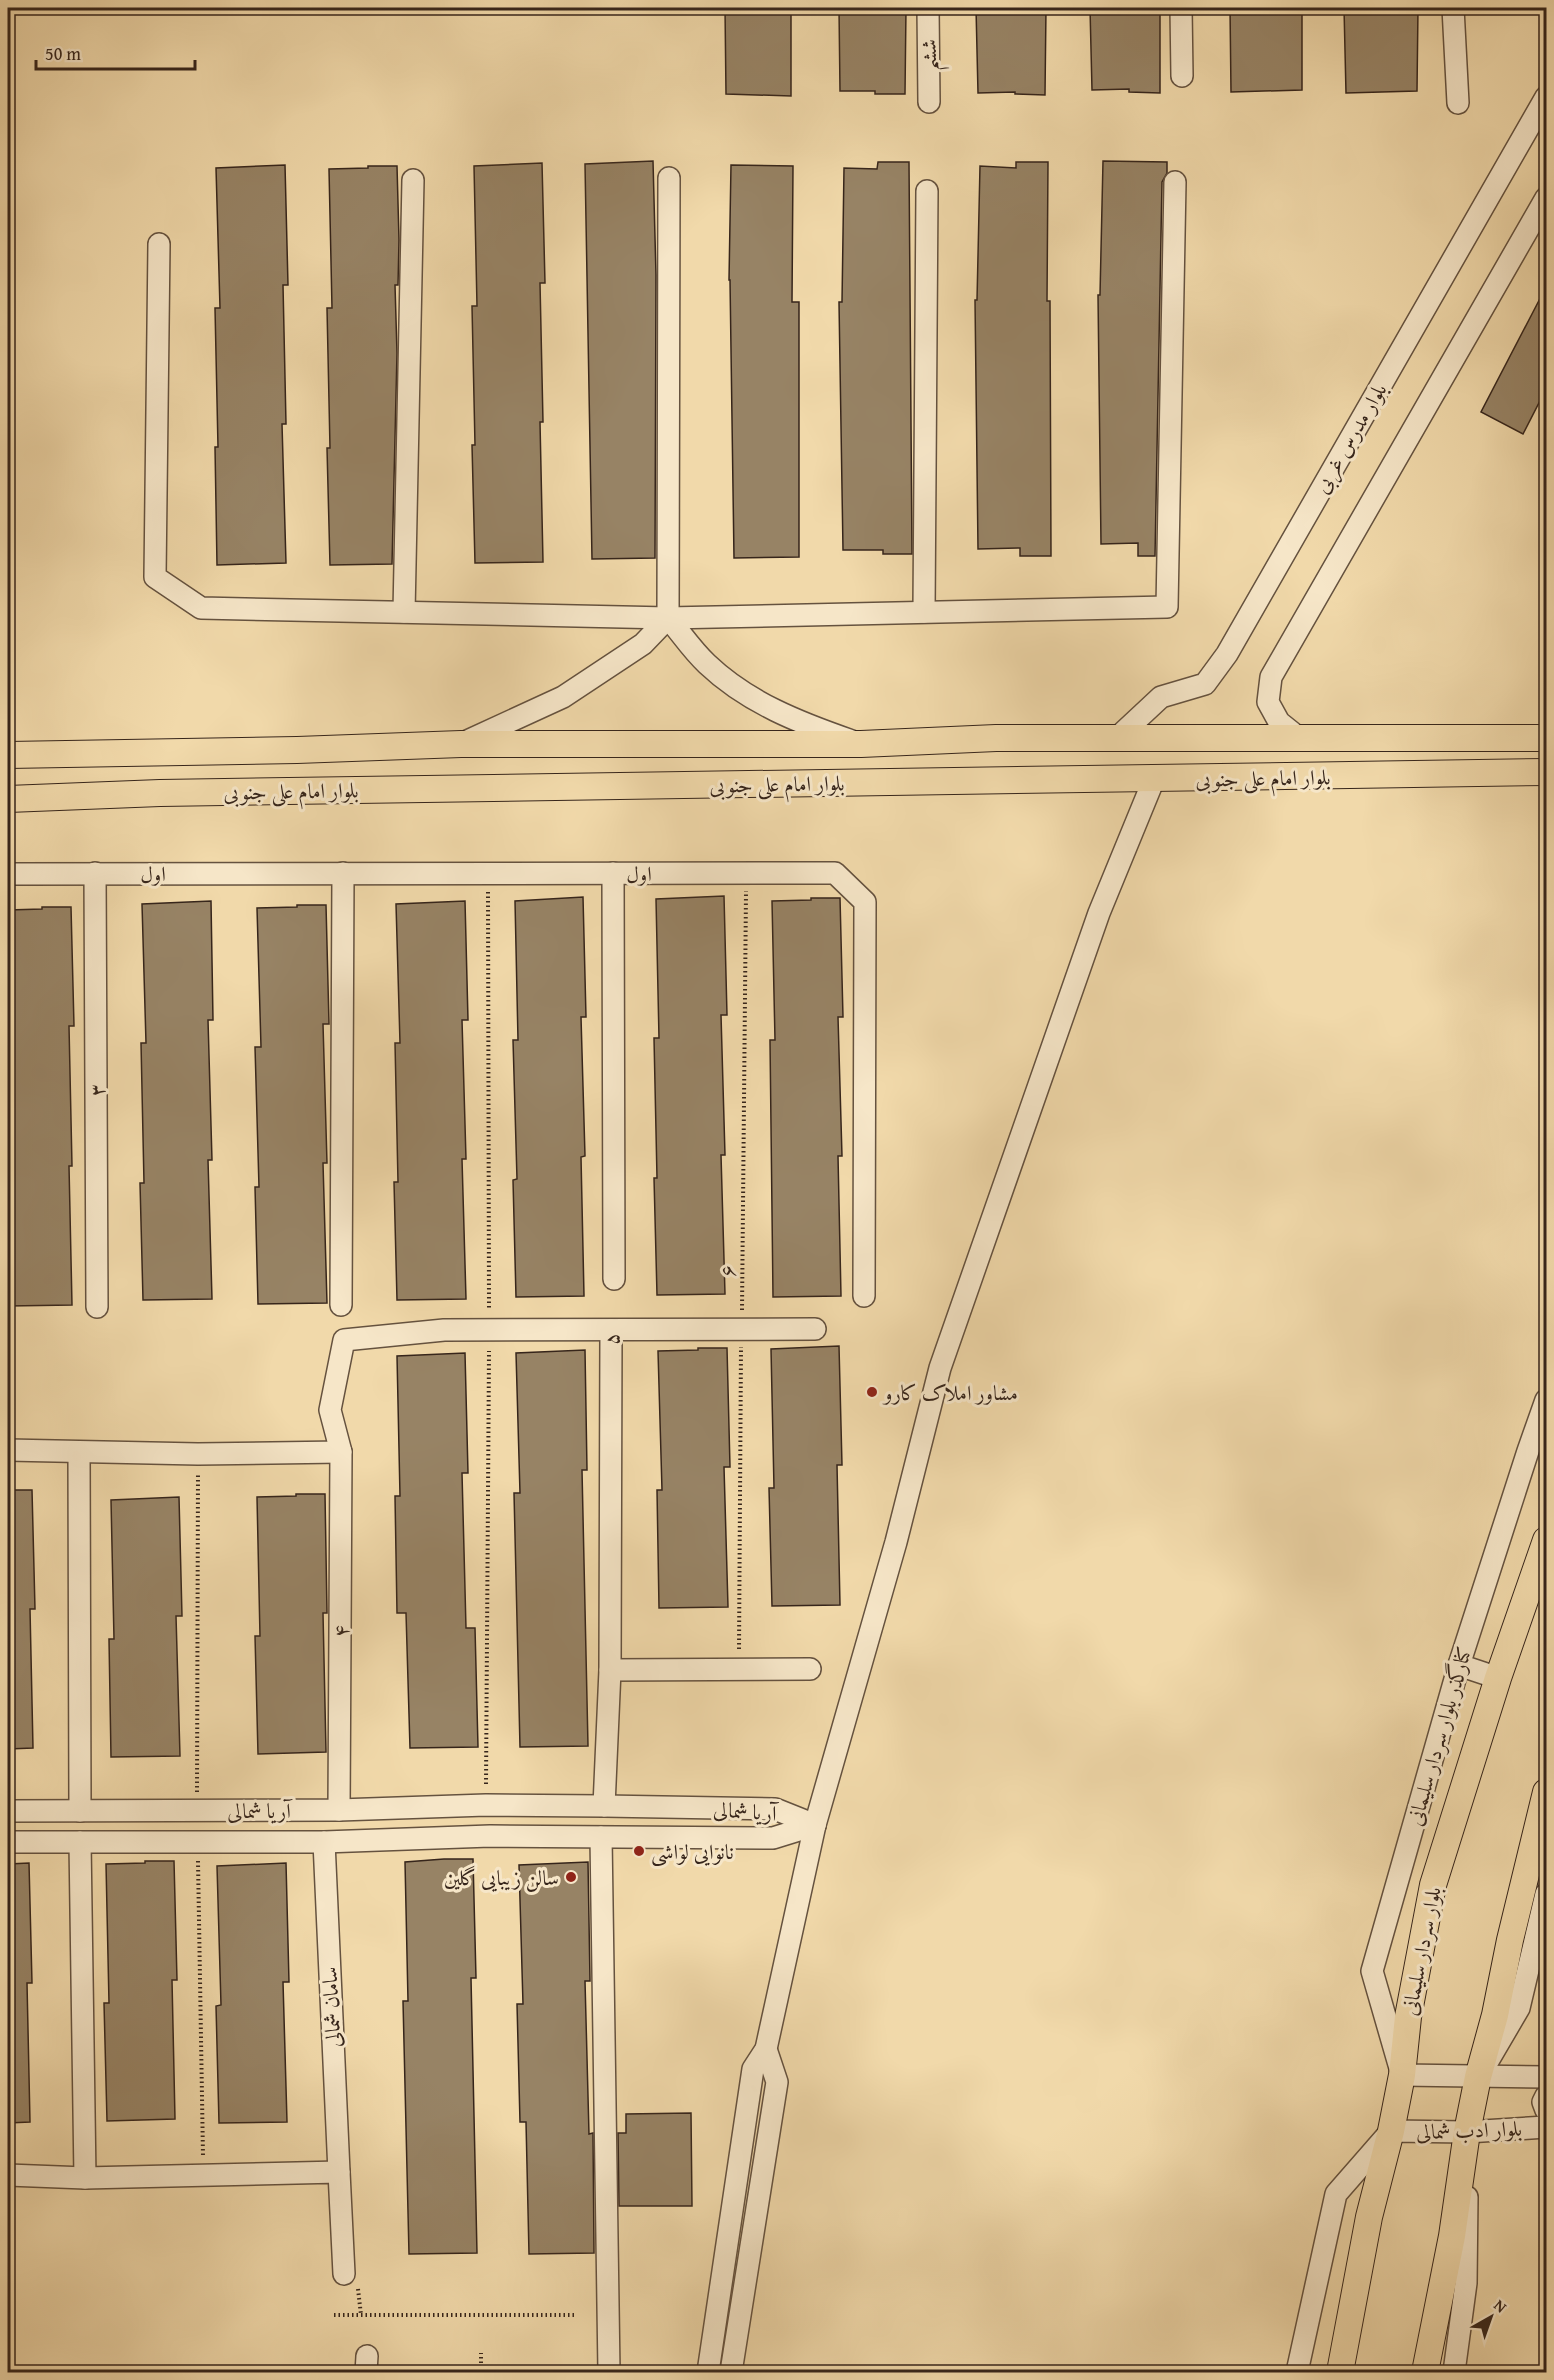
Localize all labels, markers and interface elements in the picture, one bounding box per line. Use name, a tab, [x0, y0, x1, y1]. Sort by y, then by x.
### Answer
scale bar	[36, 33, 195, 71]
street label: ششم	[913, 39, 950, 71]
text: 50 m	[45, 40, 81, 67]
street label: بلوار مدرس غربی	[1306, 377, 1394, 499]
street label: بلوار امام علی جنوبی	[1195, 761, 1331, 798]
street label: بلوار امام علی جنوبی	[709, 767, 845, 804]
street label: بلوار امام علی جنوبی	[223, 774, 359, 811]
street label: اول	[140, 858, 166, 889]
street label: اول	[626, 858, 652, 889]
street label: ۳	[81, 1084, 112, 1096]
street label: ۶	[711, 1265, 743, 1277]
street label: ۵	[595, 1333, 627, 1345]
place label: مشاور املاک کارو	[882, 1377, 1018, 1408]
marker: مشاور املاک کارو	[865, 1385, 879, 1399]
street label: ۴	[325, 1625, 356, 1637]
street label: کنارگذر بلوار سردار سلیمانی	[1399, 1643, 1479, 1829]
street label: آریا شمالی	[712, 1793, 780, 1829]
street label: آریا شمالی	[227, 1795, 293, 1826]
place label: نانوایی لواشی	[651, 1836, 734, 1867]
marker: نانوایی لواشی	[632, 1844, 646, 1858]
place label: سالن زیبایی گلین	[444, 1862, 559, 1893]
marker: سالن زیبایی گلین	[564, 1870, 578, 1884]
street label: بلوار سردار سلیمانی	[1393, 1884, 1449, 2018]
street label: سامان شمالی	[313, 1966, 349, 2048]
street label: بلوار ادب شمالی	[1415, 2113, 1523, 2147]
north arrow	[1461, 2287, 1521, 2347]
text: N	[1489, 2293, 1513, 2318]

